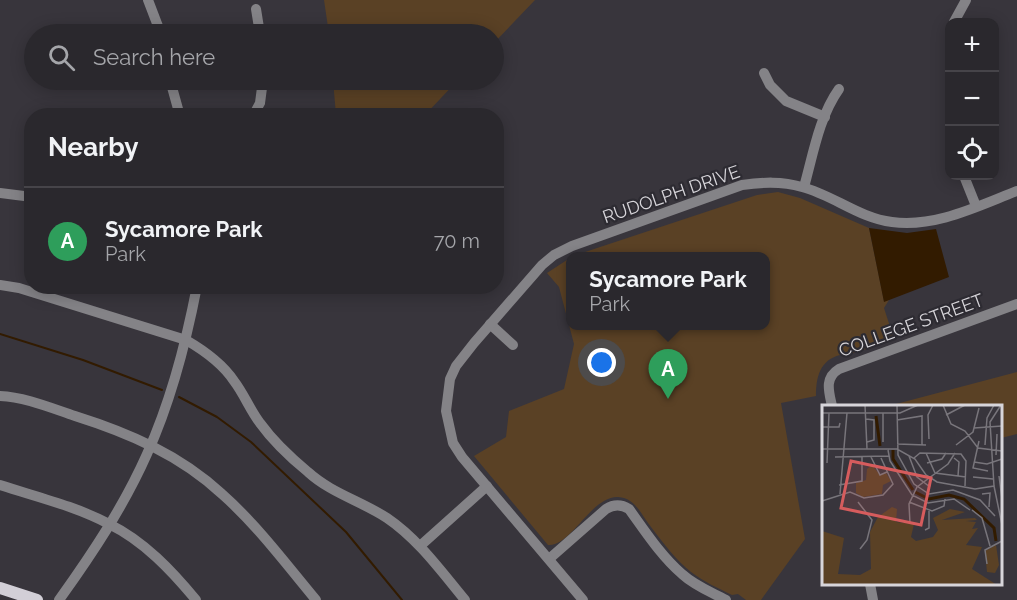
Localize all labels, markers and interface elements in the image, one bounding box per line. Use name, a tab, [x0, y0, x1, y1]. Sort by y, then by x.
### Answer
map controls	[945, 18, 999, 180]
button: +	[945, 18, 999, 72]
search box	[24, 24, 504, 90]
icon: search	[45, 41, 78, 74]
text: Search here	[93, 44, 215, 70]
button: −	[945, 72, 999, 126]
button: locate	[945, 126, 999, 180]
text: Nearby	[48, 132, 138, 162]
street label: RUDOLPH DRIVE	[600, 161, 742, 227]
text: Sycamore Park	[105, 216, 262, 242]
text: A	[61, 229, 74, 253]
text: 70 m	[434, 229, 480, 253]
text: Park	[105, 242, 146, 266]
popup	[566, 252, 770, 330]
text: Sycamore Park	[589, 266, 747, 292]
street label: COLLEGE STREET	[836, 289, 986, 361]
text: Park	[589, 292, 630, 316]
your location	[587, 348, 616, 377]
pin: A	[648, 350, 688, 399]
inset map	[822, 405, 1002, 585]

